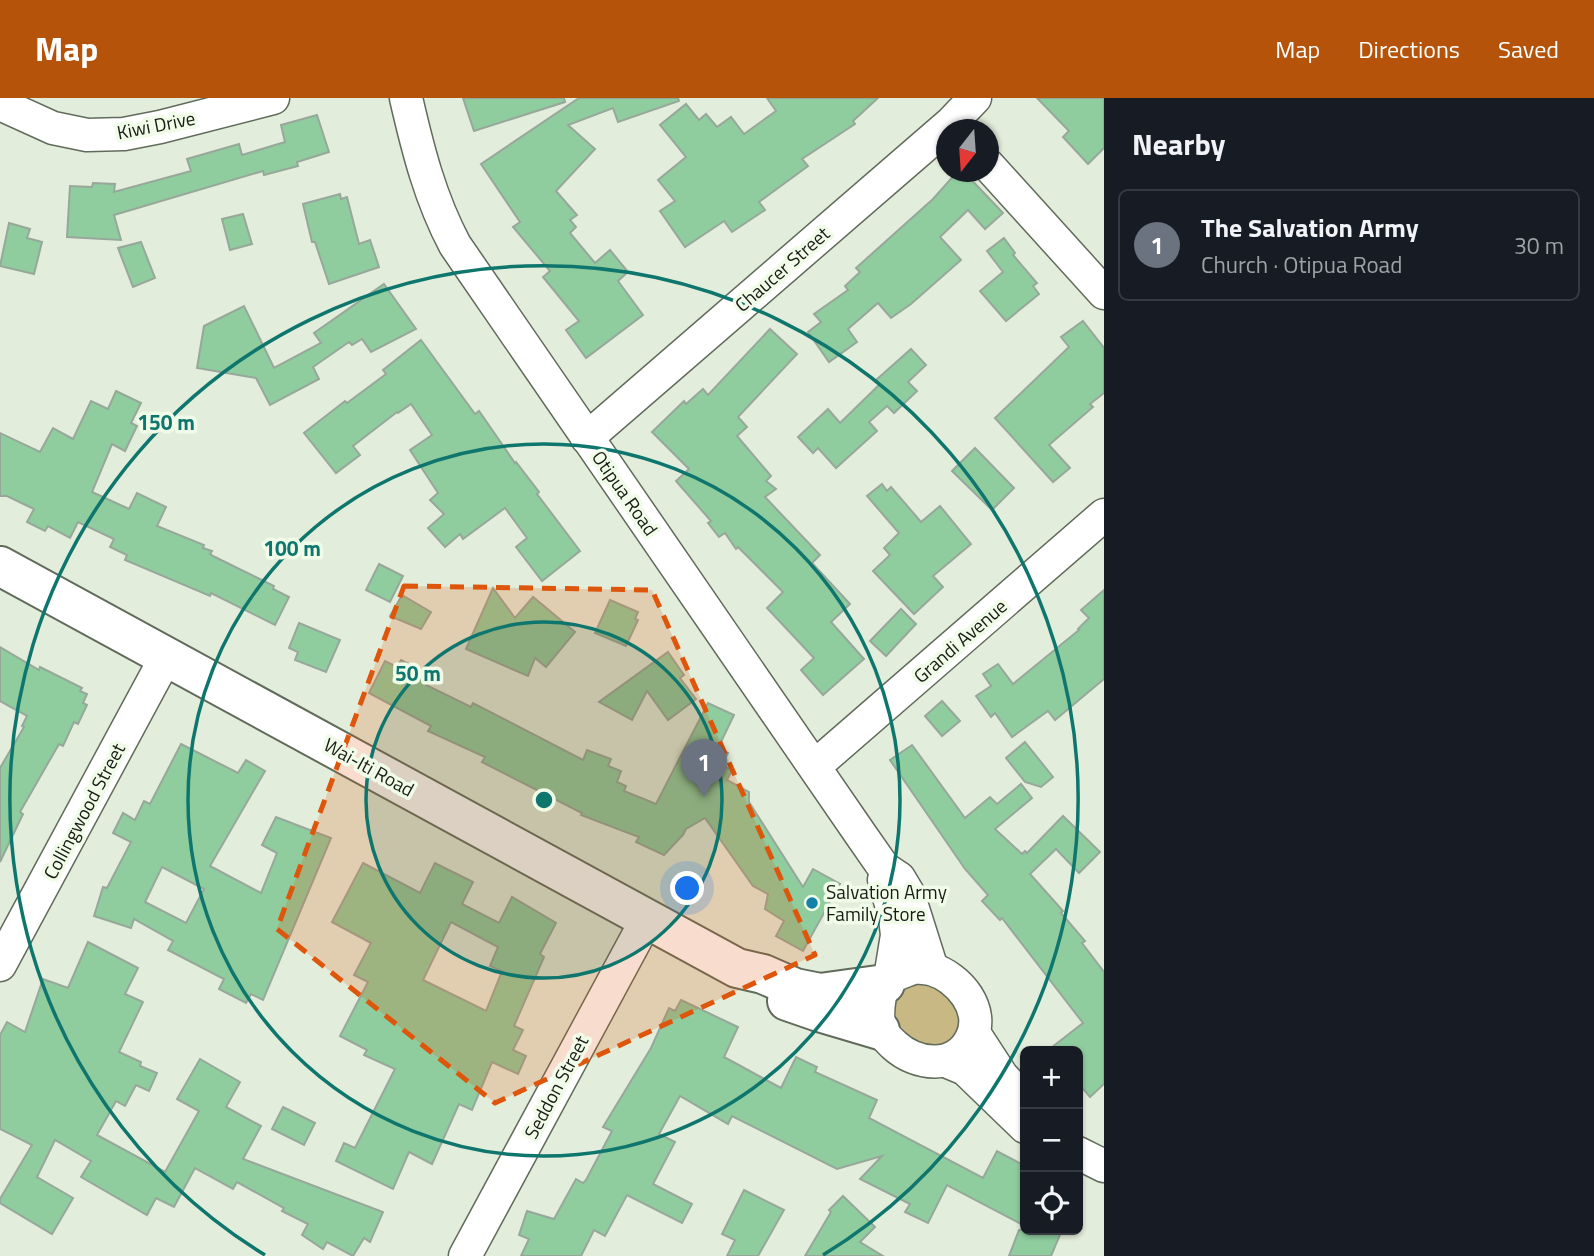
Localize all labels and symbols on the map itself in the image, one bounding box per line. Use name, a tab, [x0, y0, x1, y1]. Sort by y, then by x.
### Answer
street label: Kiwi Drive	[114, 103, 198, 146]
north arrow	[936, 119, 999, 182]
street label: Chaucer Street	[728, 219, 836, 318]
text: 150 m	[137, 406, 195, 438]
street label: Otipua Road	[585, 444, 665, 541]
text: 100 m	[263, 532, 321, 564]
street label: Grandi Avenue	[906, 592, 1013, 690]
text: 50 m	[395, 657, 441, 689]
street label: Wai-Iti Road	[319, 730, 420, 803]
street label: Collingwood Street	[35, 737, 132, 884]
pin: 1	[681, 739, 727, 797]
centre of rings	[532, 788, 556, 812]
your location	[670, 871, 704, 905]
place label: Salvation Army Family Store	[826, 877, 947, 928]
marker: Salvation Army Family Store	[804, 895, 820, 911]
street label: Seddon Street	[516, 1030, 595, 1144]

